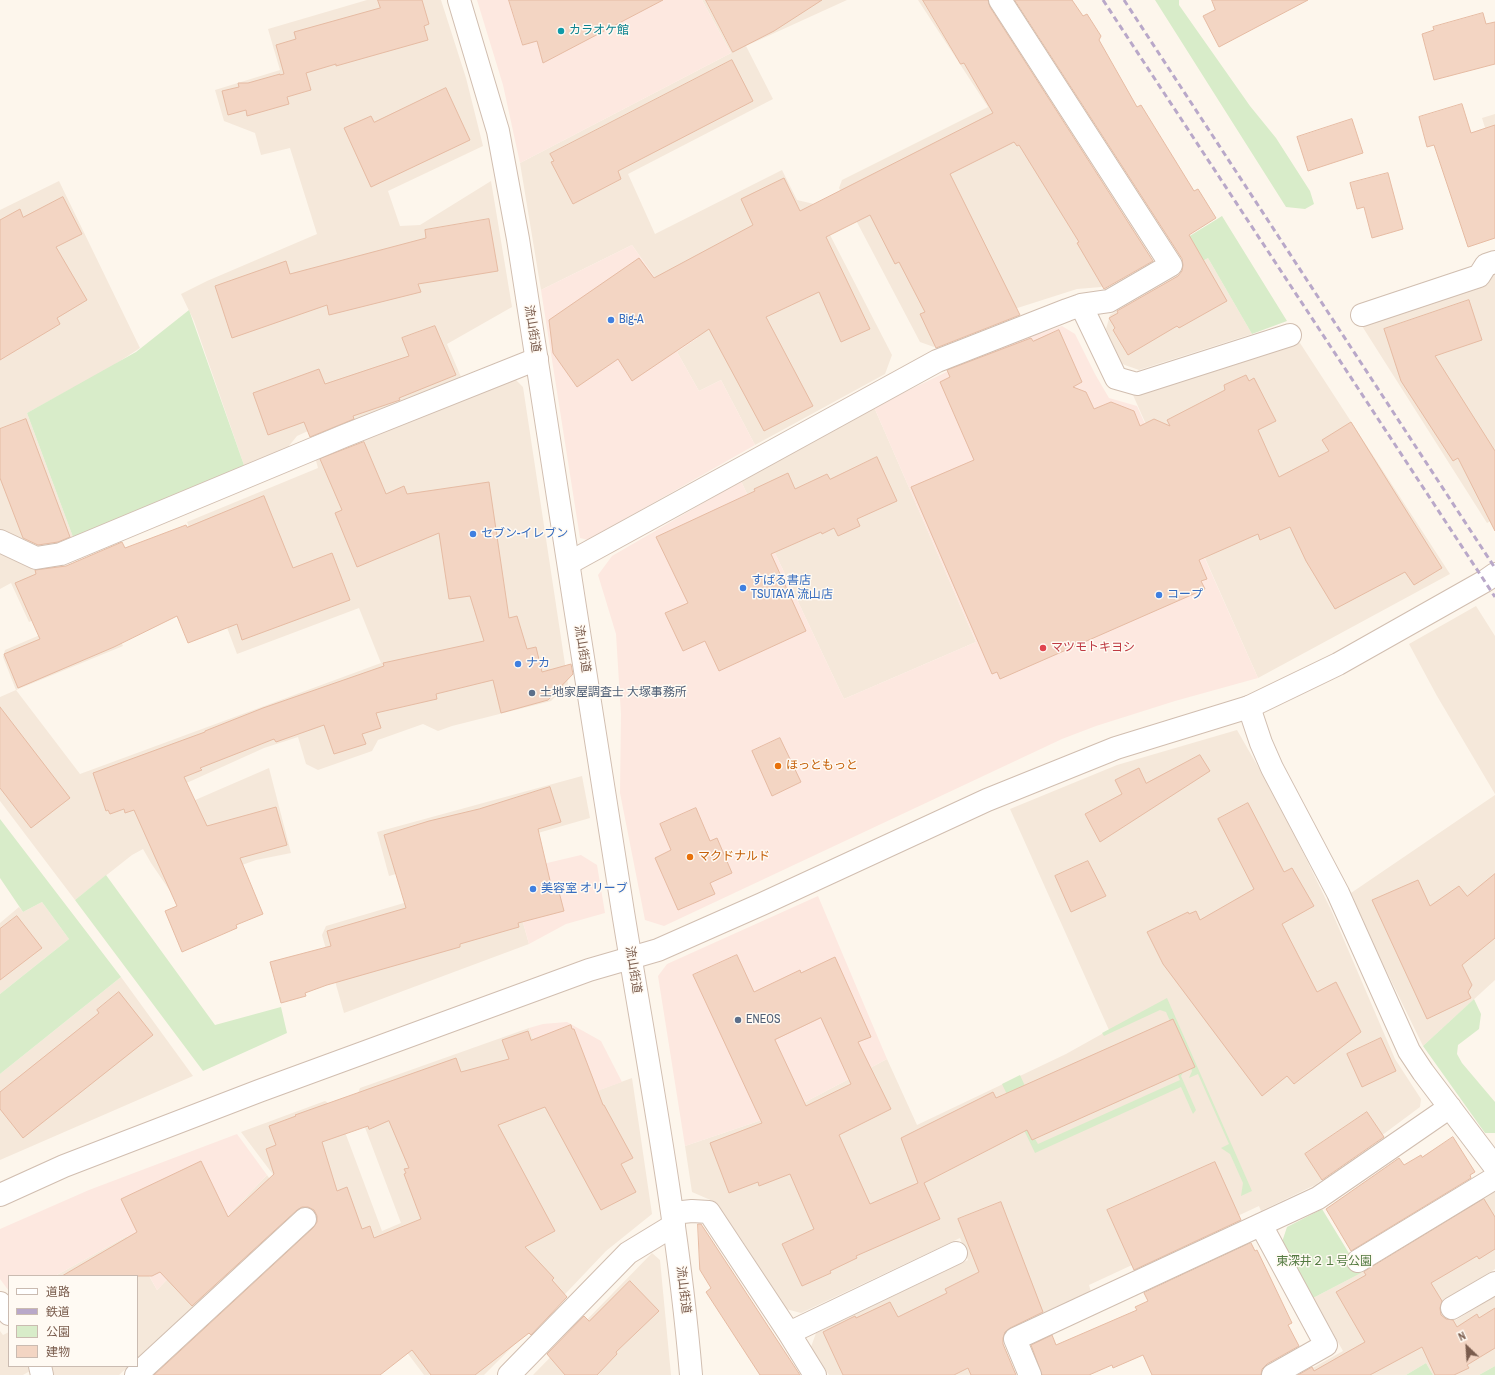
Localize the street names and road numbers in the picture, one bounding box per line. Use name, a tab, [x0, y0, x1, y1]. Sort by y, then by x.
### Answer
street label: 流山街道	[521, 304, 543, 354]
street label: 流山街道	[571, 624, 593, 674]
street label: 流山街道	[622, 945, 644, 995]
street label: 流山街道	[673, 1265, 693, 1315]

